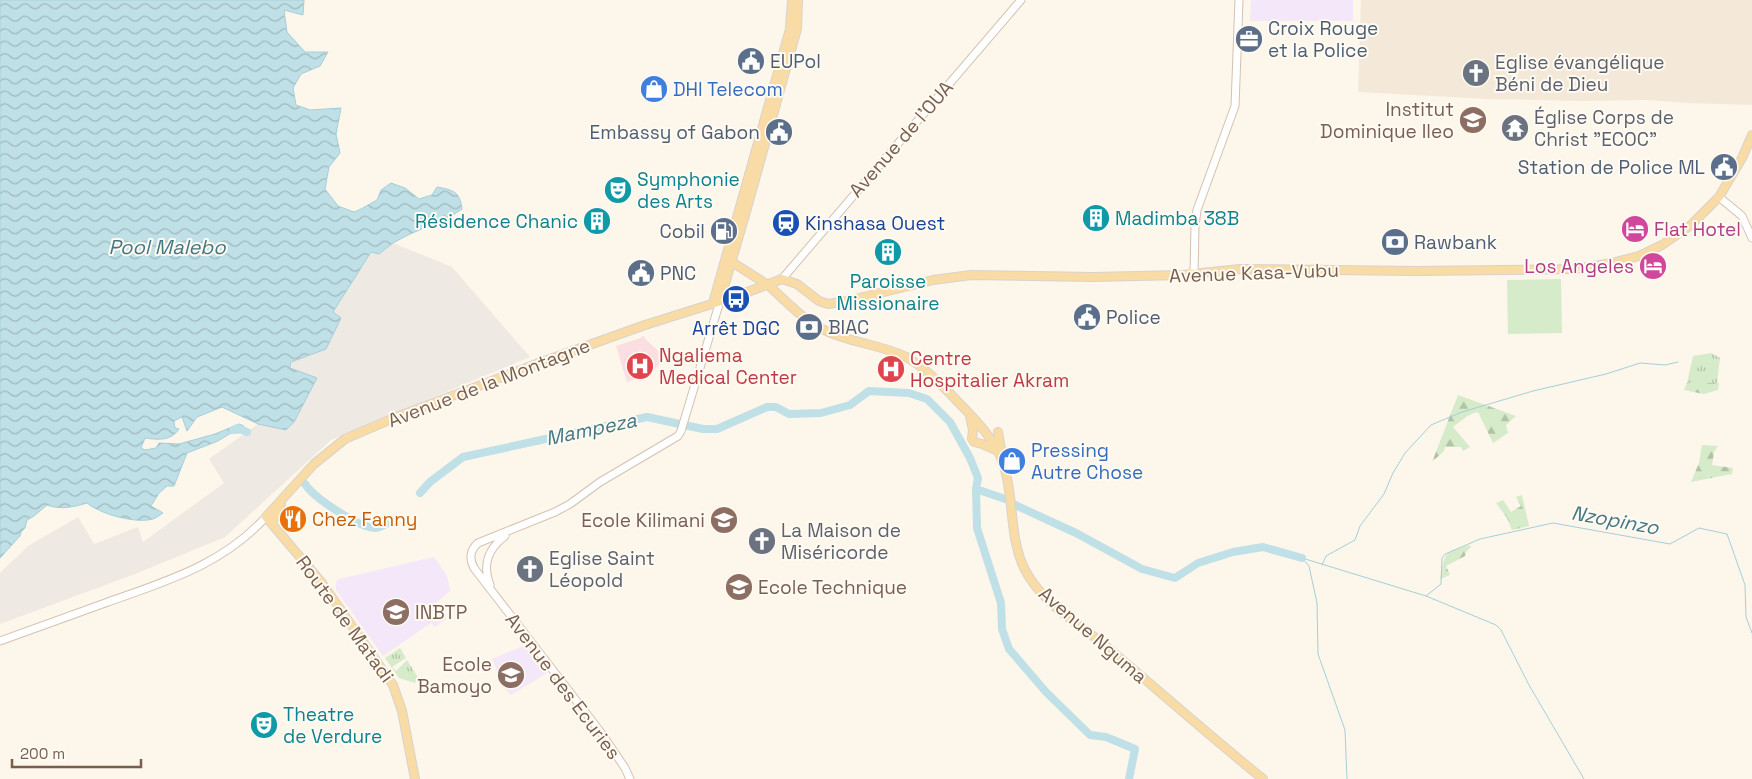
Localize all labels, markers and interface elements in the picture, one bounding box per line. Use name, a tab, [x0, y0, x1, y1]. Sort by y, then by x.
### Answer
place label: Croix Rouge et la Police	[1268, 16, 1378, 63]
office icon: Croix Rouge et la Police	[1234, 24, 1264, 54]
public building icon: EUPol	[736, 46, 766, 76]
place label: EUPol	[770, 49, 821, 74]
place label: Eglise évangélique Béni de Dieu	[1495, 50, 1665, 97]
church icon: Eglise évangélique Béni de Dieu	[1461, 58, 1491, 88]
shop icon: DHI Telecom	[639, 74, 669, 104]
street label: Avenue de l’OUA	[843, 75, 959, 203]
place label: DHI Telecom	[673, 77, 783, 102]
place label: Institut Dominique Ileo	[1320, 97, 1454, 144]
school or university icon: Institut Dominique Ileo	[1458, 105, 1488, 135]
place label: Église Corps de Christ "ECOC"	[1534, 105, 1674, 152]
temple icon: Église Corps de Christ "ECOC"	[1500, 113, 1530, 143]
public building icon: Embassy of Gabon	[764, 117, 794, 147]
place label: Embassy of Gabon	[590, 120, 760, 145]
public building icon: Station de Police ML	[1709, 152, 1739, 182]
place label: Station de Police ML	[1518, 155, 1705, 180]
place label: Symphonie des Arts	[637, 167, 740, 214]
theatre icon: Symphonie des Arts	[603, 175, 633, 205]
building icon: Madimba 38B	[1081, 203, 1111, 233]
building icon: Résidence Chanic	[582, 206, 612, 236]
place label: Madimba 38B	[1115, 206, 1239, 231]
station icon: Kinshasa Ouest	[771, 208, 801, 238]
place label: Résidence Chanic	[415, 209, 578, 234]
place label: Kinshasa Ouest	[805, 211, 945, 236]
hotel icon: Flat Hotel	[1620, 214, 1650, 244]
fuel station icon: Cobil	[709, 216, 739, 246]
place label: Flat Hotel	[1654, 217, 1741, 242]
place label: Cobil	[660, 219, 705, 244]
bank icon: Rawbank	[1380, 227, 1410, 257]
place label: Rawbank	[1414, 230, 1497, 255]
water label: Pool Malebo	[108, 234, 226, 260]
building icon: Paroisse Missionaire	[873, 237, 903, 267]
hotel icon: Los Angeles	[1638, 251, 1668, 281]
place label: Los Angeles	[1524, 254, 1634, 279]
public building icon: PNC	[626, 258, 656, 288]
street label: Avenue Kasa-Vubu	[1169, 258, 1339, 288]
place label: PNC	[660, 261, 696, 286]
place label: Paroisse Missionaire	[837, 269, 939, 316]
bus stop icon: Arrêt DGC	[721, 284, 751, 314]
public building icon: Police	[1072, 302, 1102, 332]
place label: Police	[1106, 305, 1161, 330]
bank icon: BIAC	[794, 312, 824, 342]
place label: BIAC	[828, 315, 869, 340]
place label: Arrêt DGC	[692, 316, 780, 341]
street label: Avenue de la Montagne	[384, 333, 594, 433]
place label: Ngaliema Medical Center	[659, 343, 797, 390]
place label: Centre Hospitalier Akram	[910, 346, 1069, 393]
hospital icon: Ngaliema Medical Center	[625, 351, 655, 381]
hospital icon: Centre Hospitalier Akram	[876, 354, 906, 384]
water label: Mampeza	[543, 407, 639, 451]
place label: Pressing Autre Chose	[1031, 438, 1143, 485]
shop icon: Pressing Autre Chose	[997, 446, 1027, 476]
water label: Nzopinzo	[1569, 500, 1661, 541]
restaurant icon: Chez Fanny	[278, 504, 308, 534]
school or university icon: Ecole Kilimani	[709, 505, 739, 535]
place label: Chez Fanny	[312, 507, 417, 532]
place label: Ecole Kilimani	[581, 508, 705, 533]
place label: La Maison de Miséricorde	[781, 518, 901, 565]
church icon: La Maison de Miséricorde	[747, 526, 777, 556]
place label: Eglise Saint Léopold	[549, 546, 655, 593]
street label: Route de Matadi	[290, 550, 400, 688]
church icon: Eglise Saint Léopold	[515, 554, 545, 584]
school or university icon: Ecole Technique	[724, 572, 754, 602]
place label: Ecole Technique	[758, 575, 907, 600]
street label: Avenue Nguma	[1034, 581, 1152, 689]
school or university icon: INBTP	[381, 597, 411, 627]
place label: INBTP	[415, 600, 467, 625]
street label: Avenue des Ecuries	[500, 608, 626, 764]
place label: Ecole Bamoyo	[417, 652, 492, 699]
school or university icon: Ecole Bamoyo	[496, 660, 526, 690]
place label: Theatre de Verdure	[283, 702, 382, 749]
theatre icon: Theatre de Verdure	[249, 710, 279, 740]
scale bar	[12, 736, 141, 768]
text: 200 m	[20, 744, 65, 763]

